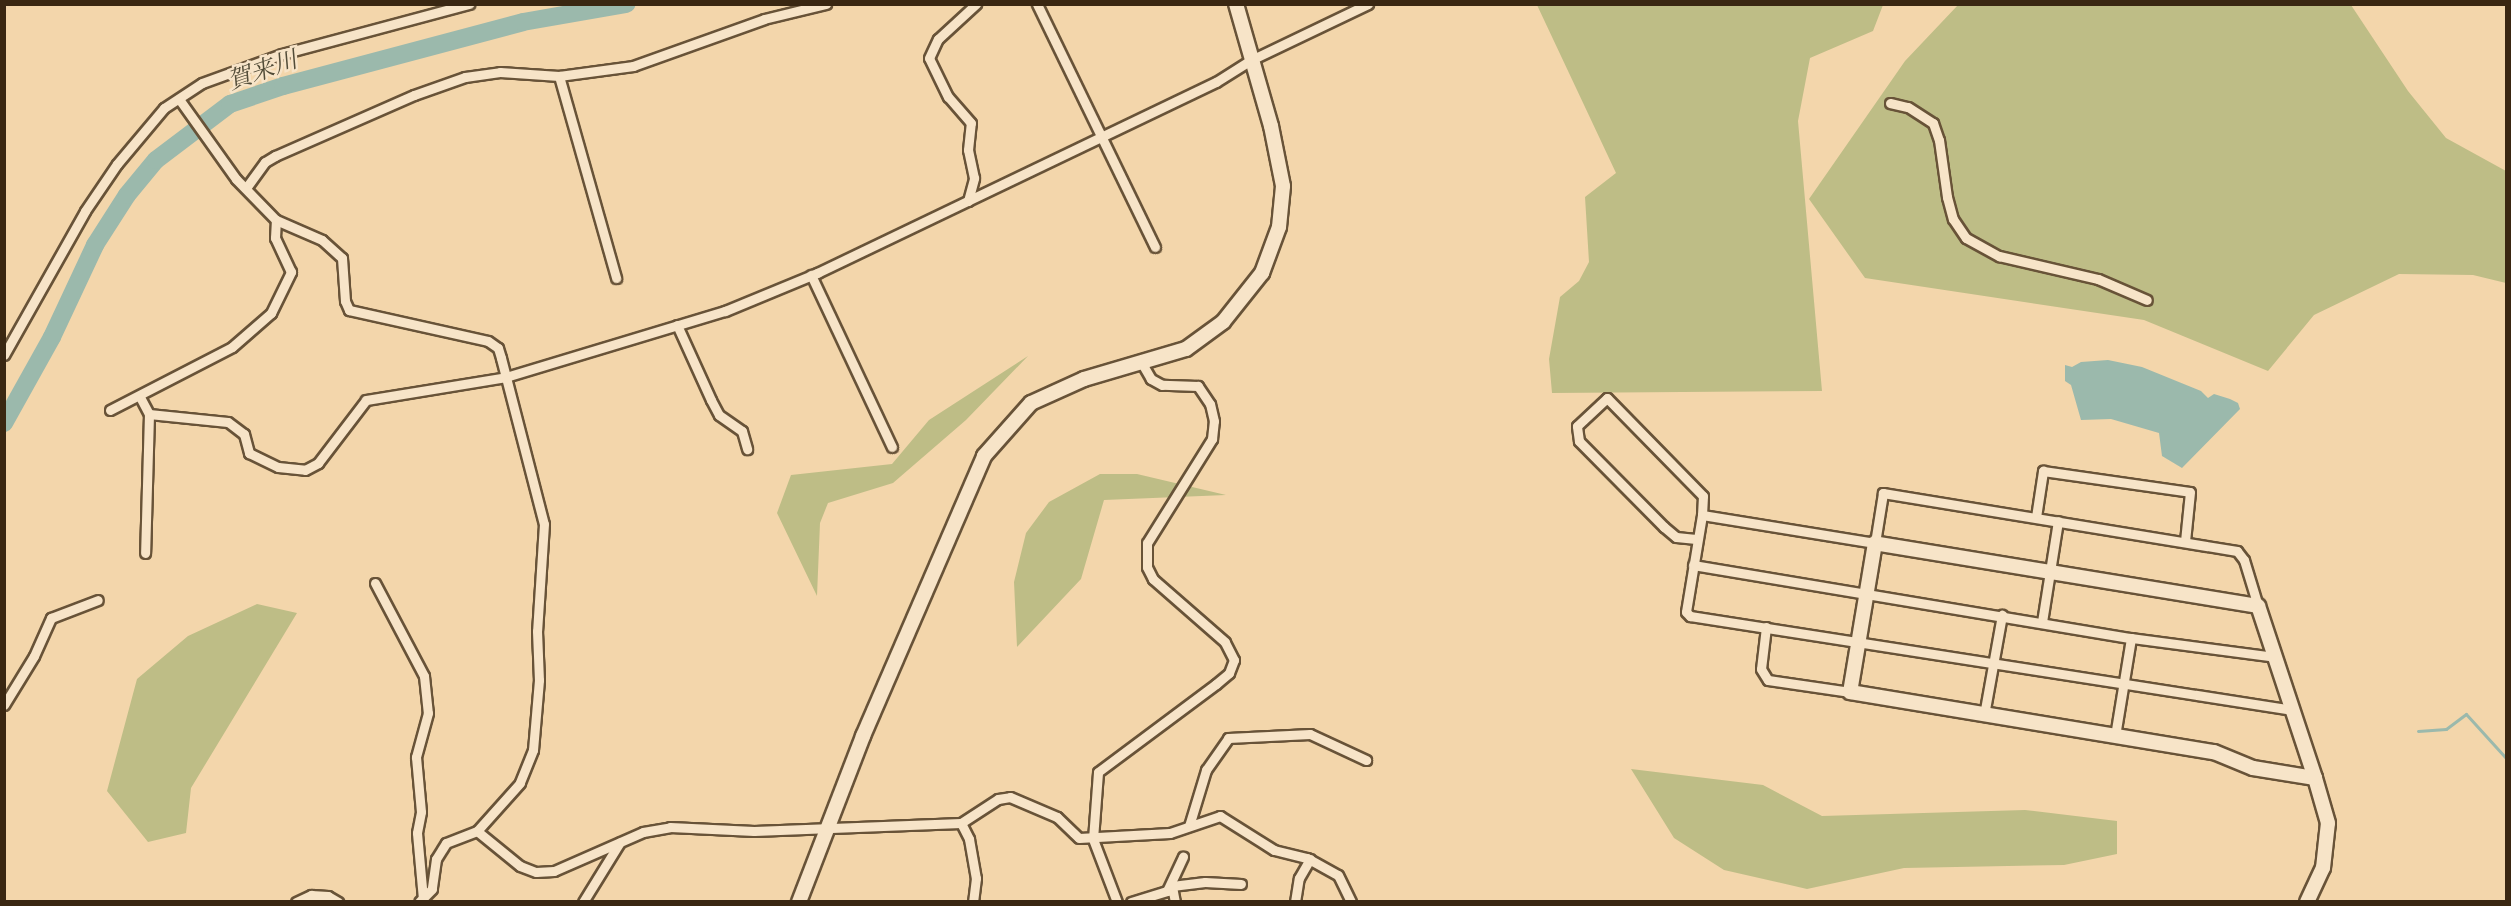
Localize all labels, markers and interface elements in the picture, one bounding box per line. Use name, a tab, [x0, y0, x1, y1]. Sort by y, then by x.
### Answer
water label: 賀来川	[223, 45, 301, 95]

